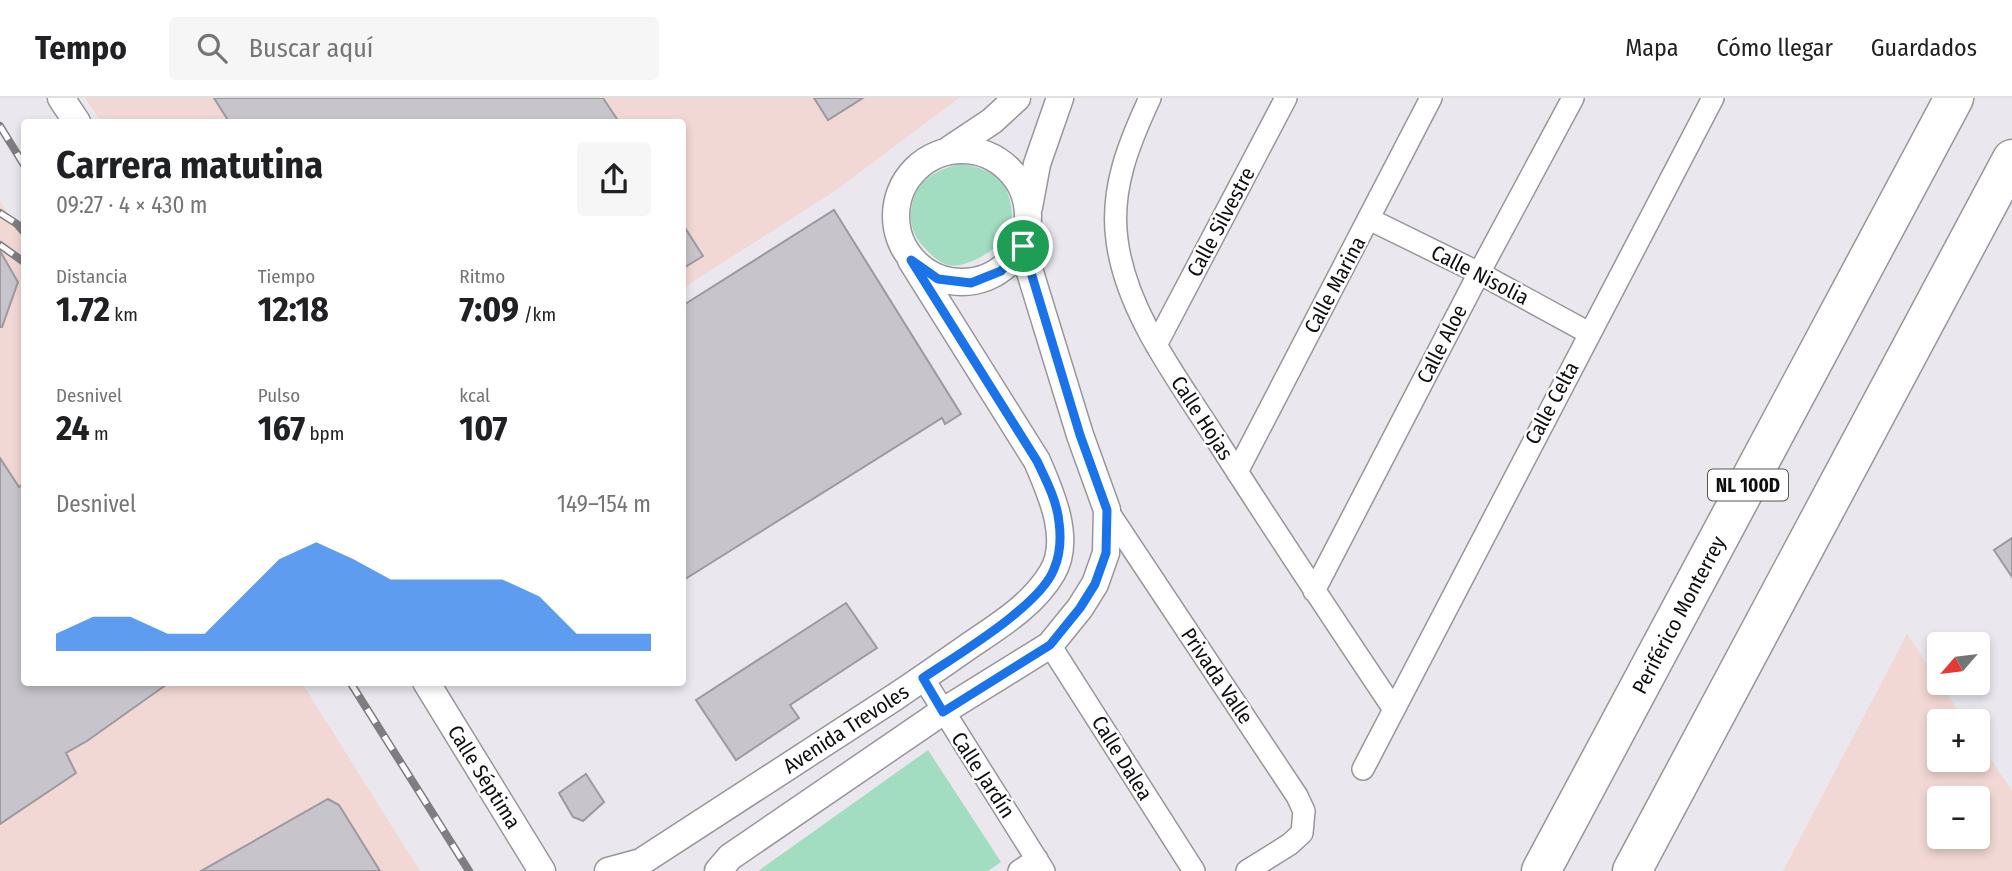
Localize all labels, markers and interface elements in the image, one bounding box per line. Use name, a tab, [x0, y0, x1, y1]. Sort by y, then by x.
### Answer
search box	[169, 17, 659, 80]
text: Tempo	[35, 28, 127, 68]
icon: search	[193, 29, 231, 67]
text: Buscar aquí	[249, 33, 373, 64]
text: Mapa	[1625, 34, 1678, 62]
text: Cómo llegar	[1716, 34, 1833, 62]
text: Guardados	[1871, 34, 1977, 62]
text: Carrera matutina	[56, 142, 323, 188]
button: share	[577, 142, 651, 216]
street label: Calle Silvestre	[1181, 163, 1261, 281]
text: 09:27 · 4 × 430 m	[56, 191, 207, 219]
pin	[993, 216, 1053, 276]
icon: arrive	[1004, 227, 1042, 265]
street label: Calle Marina	[1299, 232, 1371, 338]
street label: Calle Nisolia	[1427, 239, 1533, 311]
text: Distancia	[56, 265, 128, 288]
text: Tiempo	[258, 265, 315, 288]
text: Ritmo	[459, 265, 505, 288]
text: 1.72	[56, 288, 110, 330]
text: 12:18	[258, 288, 329, 330]
text: 7:09	[459, 288, 519, 330]
street label: Calle Aloe	[1411, 300, 1473, 388]
text: km	[110, 303, 138, 326]
text: /km	[519, 303, 556, 326]
street label: Calle Celta	[1519, 357, 1585, 449]
street label: Calle Hojas	[1165, 371, 1239, 465]
text: Desnivel	[56, 384, 122, 407]
text: Pulso	[258, 384, 300, 407]
text: kcal	[459, 384, 490, 407]
text: 24	[56, 407, 90, 449]
text: 167	[258, 407, 305, 449]
text: 107	[459, 407, 508, 449]
text: m	[90, 422, 109, 445]
text: bpm	[305, 422, 344, 445]
road number: NL 100D	[1708, 470, 1788, 500]
text: Desnivel	[56, 490, 136, 518]
text: 149–154 m	[557, 490, 651, 518]
street label: Periférico Monterrey	[1626, 531, 1732, 698]
street label: Privada Valle	[1175, 623, 1259, 729]
north arrow	[1927, 632, 1990, 695]
map controls	[1927, 632, 1990, 849]
street label: Avenida Trevoles	[778, 679, 914, 779]
button: +	[1927, 709, 1990, 772]
street label: Calle Dalea	[1086, 711, 1158, 805]
street label: Calle Séptima	[442, 720, 526, 834]
street label: Calle Jardín	[946, 727, 1020, 823]
button: −	[1927, 786, 1990, 849]

